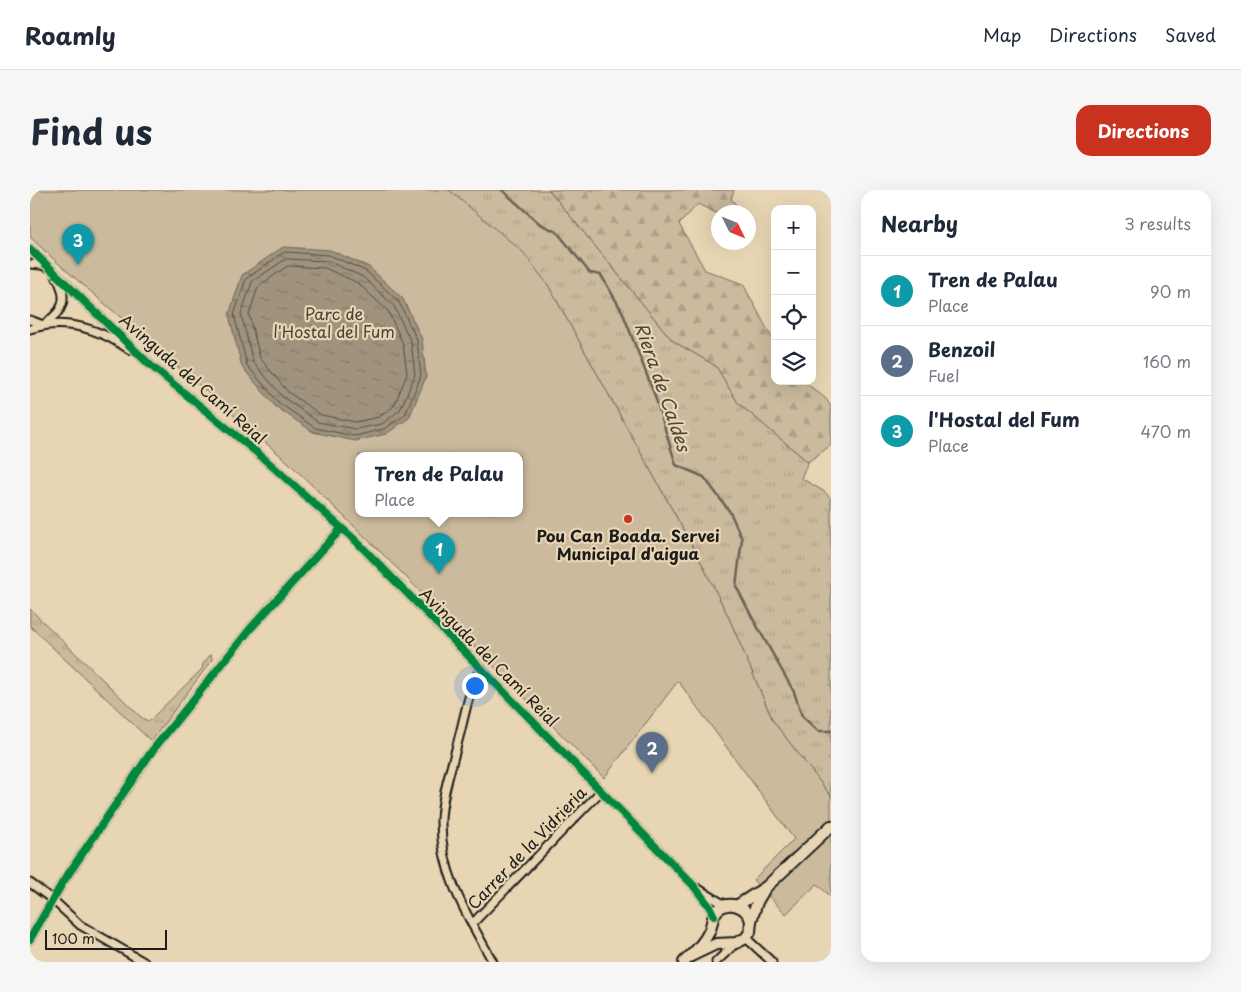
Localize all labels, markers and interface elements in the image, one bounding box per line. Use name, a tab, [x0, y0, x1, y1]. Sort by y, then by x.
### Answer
text: Roamly	[25, 17, 116, 53]
text: Map	[983, 21, 1021, 48]
text: Directions	[1049, 21, 1137, 48]
text: Saved	[1165, 21, 1216, 48]
text: Find us	[30, 104, 152, 157]
button: Directions	[1076, 105, 1211, 156]
north arrow	[711, 205, 756, 250]
map controls	[771, 205, 816, 385]
button: +	[771, 205, 816, 250]
text: Nearby	[881, 207, 958, 239]
text: 3 results	[1124, 211, 1191, 235]
pin: 3	[62, 224, 94, 265]
button: −	[771, 250, 816, 295]
text: Tren de Palau	[928, 265, 1058, 293]
text: 1	[893, 279, 901, 303]
text: 90 m	[1150, 279, 1191, 303]
text: Place	[928, 293, 969, 317]
button: locate	[771, 295, 816, 340]
park label: Parc de l'Hostal del Fum	[273, 301, 395, 343]
street label: Avinguda del Camí Reial	[115, 307, 273, 449]
water label: Riera de Caldes	[629, 318, 699, 456]
text: Benzoil	[928, 335, 995, 363]
button: layers	[771, 340, 816, 385]
text: 2	[891, 349, 903, 373]
text: 160 m	[1143, 349, 1191, 373]
text: Fuel	[928, 363, 959, 387]
text: l'Hostal del Fum	[928, 405, 1080, 433]
text: 3	[892, 419, 902, 443]
text: 470 m	[1141, 419, 1191, 443]
text: Place	[928, 433, 969, 457]
popup	[355, 452, 523, 517]
text: Tren de Palau	[374, 459, 504, 487]
text: Place	[374, 487, 415, 511]
marker: Pou Can Boada. Servei Municipal d'aigua	[622, 513, 634, 525]
place label: Pou Can Boada. Servei Municipal d'aigua	[536, 523, 720, 565]
pin: 1	[423, 533, 455, 574]
street label: Avinguda del Camí Reial	[415, 581, 565, 731]
your location	[462, 673, 488, 699]
pin: 2	[636, 732, 668, 773]
street label: Carrer de la Vidrieria	[461, 780, 591, 914]
scale bar	[45, 927, 168, 950]
text: 100 m	[52, 928, 95, 949]

